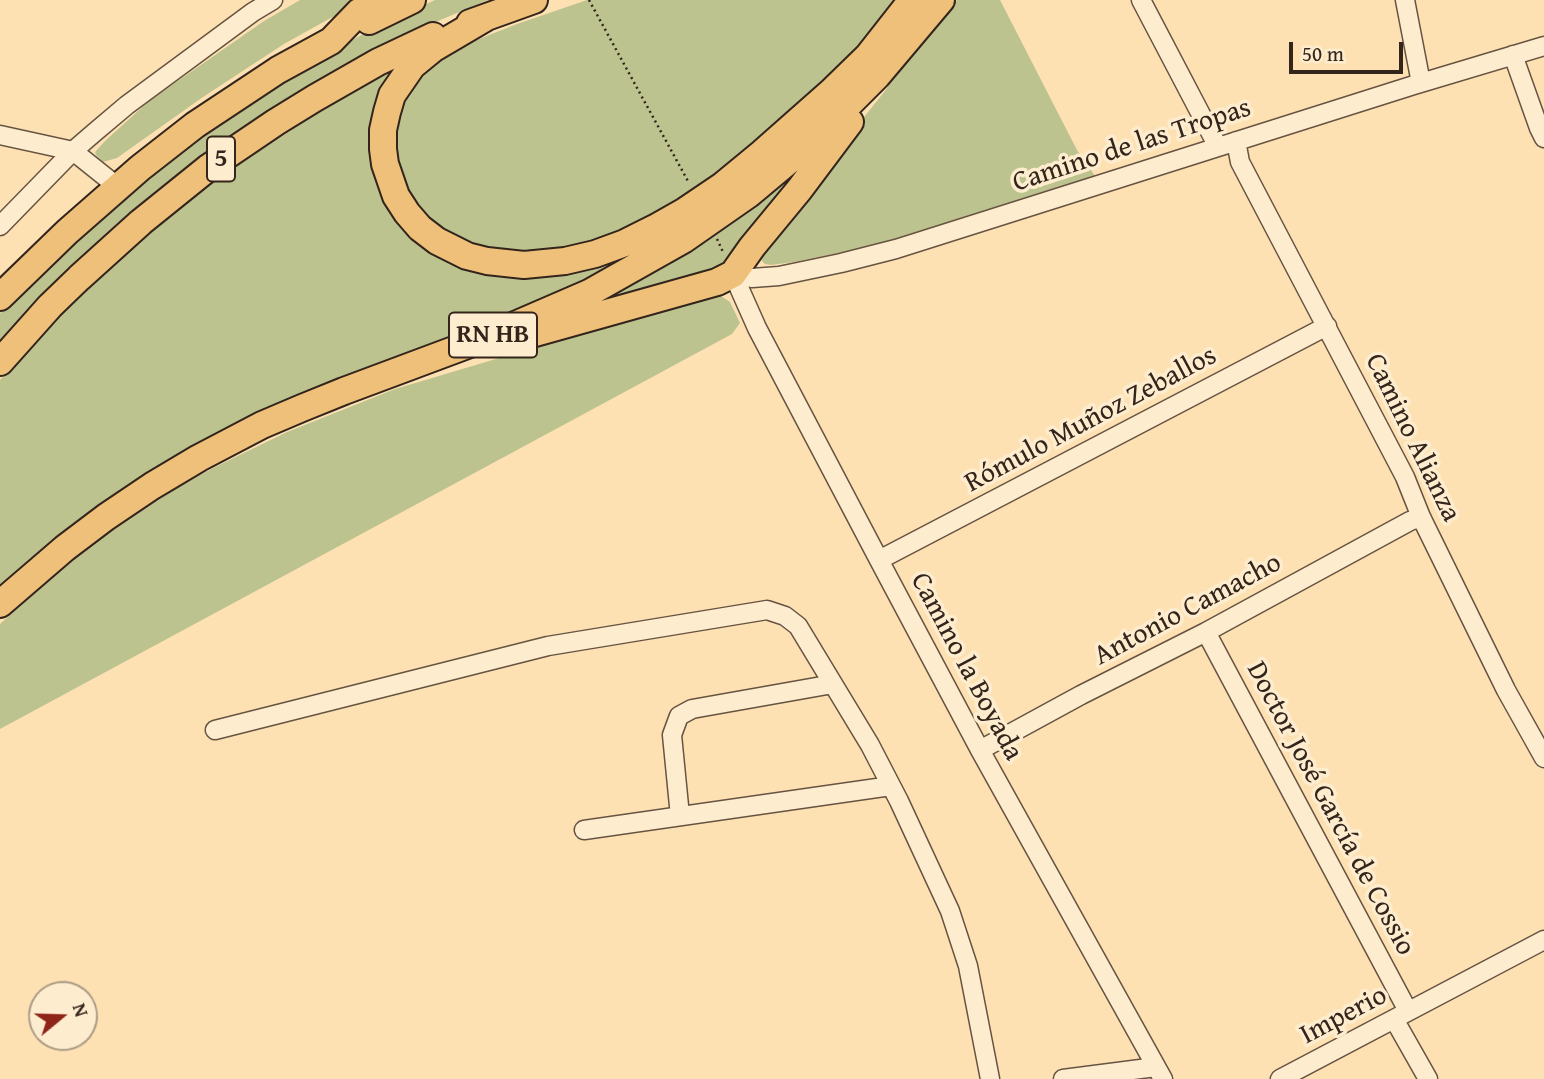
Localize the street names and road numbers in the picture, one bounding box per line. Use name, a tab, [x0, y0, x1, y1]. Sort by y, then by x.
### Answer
street label: Camino de las Tropas	[1009, 92, 1255, 200]
road number: 5	[207, 136, 235, 182]
road number: RN HB	[449, 312, 537, 358]
street label: Rómulo Muñoz Zeballos	[959, 339, 1223, 501]
street label: Camino Alianza	[1357, 349, 1467, 527]
street label: Antonio Camacho	[1089, 546, 1287, 674]
street label: Camino la Boyada	[902, 567, 1030, 767]
street label: Doctor José García de Cossio	[1238, 656, 1422, 962]
street label: Imperio	[1295, 979, 1393, 1053]

